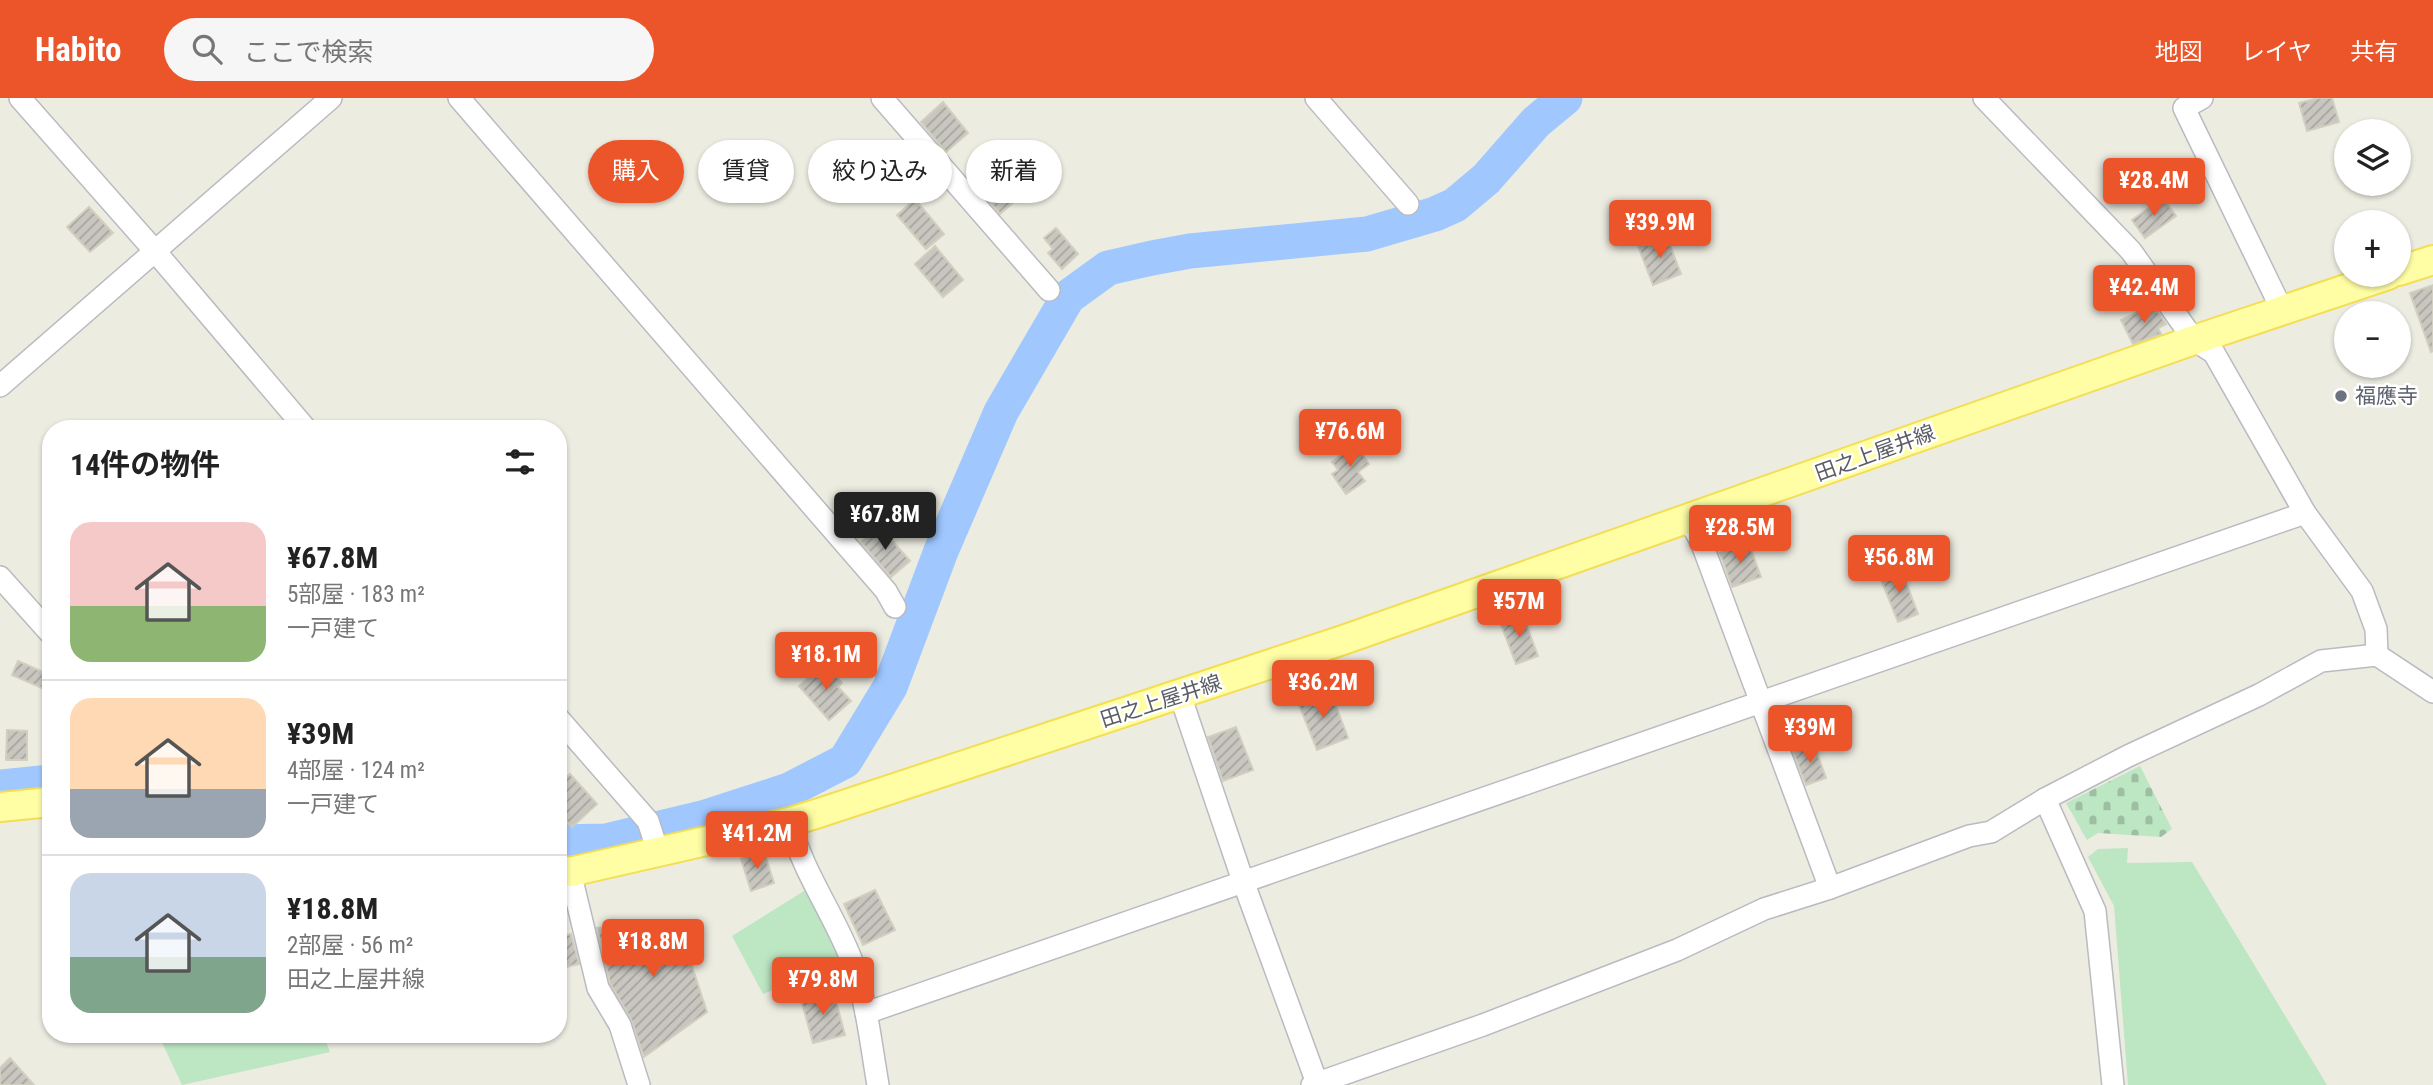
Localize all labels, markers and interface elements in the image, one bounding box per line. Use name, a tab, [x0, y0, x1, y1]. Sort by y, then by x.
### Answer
search box	[164, 18, 654, 81]
text: Habito	[35, 30, 122, 69]
icon: search	[188, 30, 226, 68]
text: ここで検索	[244, 37, 374, 67]
text: 地図	[2155, 38, 2203, 66]
text: レイヤ	[2241, 38, 2312, 66]
text: 共有	[2350, 38, 2398, 66]
map controls	[2334, 119, 2411, 378]
button: layers	[2334, 119, 2411, 196]
chip: 購入	[588, 140, 684, 203]
chip: 賃貸	[698, 140, 794, 203]
chip: 絞り込み	[808, 140, 952, 203]
chip: 新着	[966, 140, 1062, 203]
pin: ¥28.4M	[2097, 158, 2211, 218]
text: ¥28.4M	[2119, 167, 2189, 194]
pin: ¥39.9M	[1603, 200, 1717, 260]
text: ¥39.9M	[1625, 209, 1695, 236]
button: +	[2334, 210, 2411, 287]
pin: ¥42.4M	[2087, 266, 2201, 325]
text: ¥42.4M	[2109, 274, 2179, 301]
button: −	[2334, 301, 2411, 378]
place label: 福應寺	[2355, 384, 2418, 408]
marker: 福應寺	[2333, 388, 2349, 404]
pin: ¥76.6M	[1293, 410, 1407, 469]
text: ¥76.6M	[1315, 418, 1385, 445]
street label: 田之上屋井線	[1812, 420, 1938, 486]
icon: filters	[501, 443, 539, 481]
text: 14件の物件	[70, 447, 220, 482]
pin: ¥67.8M	[828, 492, 942, 552]
text: ¥67.8M	[850, 501, 920, 528]
pin: ¥28.5M	[1683, 505, 1797, 565]
text: ¥28.5M	[1705, 514, 1775, 541]
pin: ¥56.8M	[1842, 536, 1956, 595]
text: ¥67.8M	[287, 540, 378, 575]
text: ¥56.8M	[1864, 544, 1934, 571]
icon: home	[126, 550, 210, 634]
pin: ¥57M	[1478, 580, 1560, 639]
text: 5部屋 · 183 m²	[287, 581, 425, 608]
text: ¥57M	[1493, 588, 1545, 615]
text: 一戸建て	[287, 615, 379, 642]
pin: ¥18.1M	[769, 632, 883, 692]
text: ¥18.1M	[791, 641, 861, 668]
pin: ¥36.2M	[1266, 660, 1380, 720]
text: ¥36.2M	[1288, 669, 1358, 696]
street label: 田之上屋井線	[1097, 670, 1225, 732]
pin: ¥39M	[1769, 706, 1851, 765]
text: ¥39M	[1784, 714, 1836, 741]
text: ¥39M	[287, 716, 354, 751]
icon: home	[126, 726, 210, 810]
text: 4部屋 · 124 m²	[287, 757, 425, 784]
text: 一戸建て	[287, 791, 379, 818]
pin: ¥41.2M	[700, 812, 814, 871]
text: ¥41.2M	[722, 820, 792, 847]
text: ¥18.8M	[287, 891, 378, 926]
icon: home	[126, 901, 210, 985]
pin: ¥18.8M	[596, 920, 710, 979]
text: ¥18.8M	[618, 928, 688, 955]
text: 2部屋 · 56 m²	[287, 932, 413, 959]
pin: ¥79.8M	[766, 958, 880, 1017]
text: 田之上屋井線	[287, 966, 425, 993]
text: ¥79.8M	[788, 966, 858, 993]

